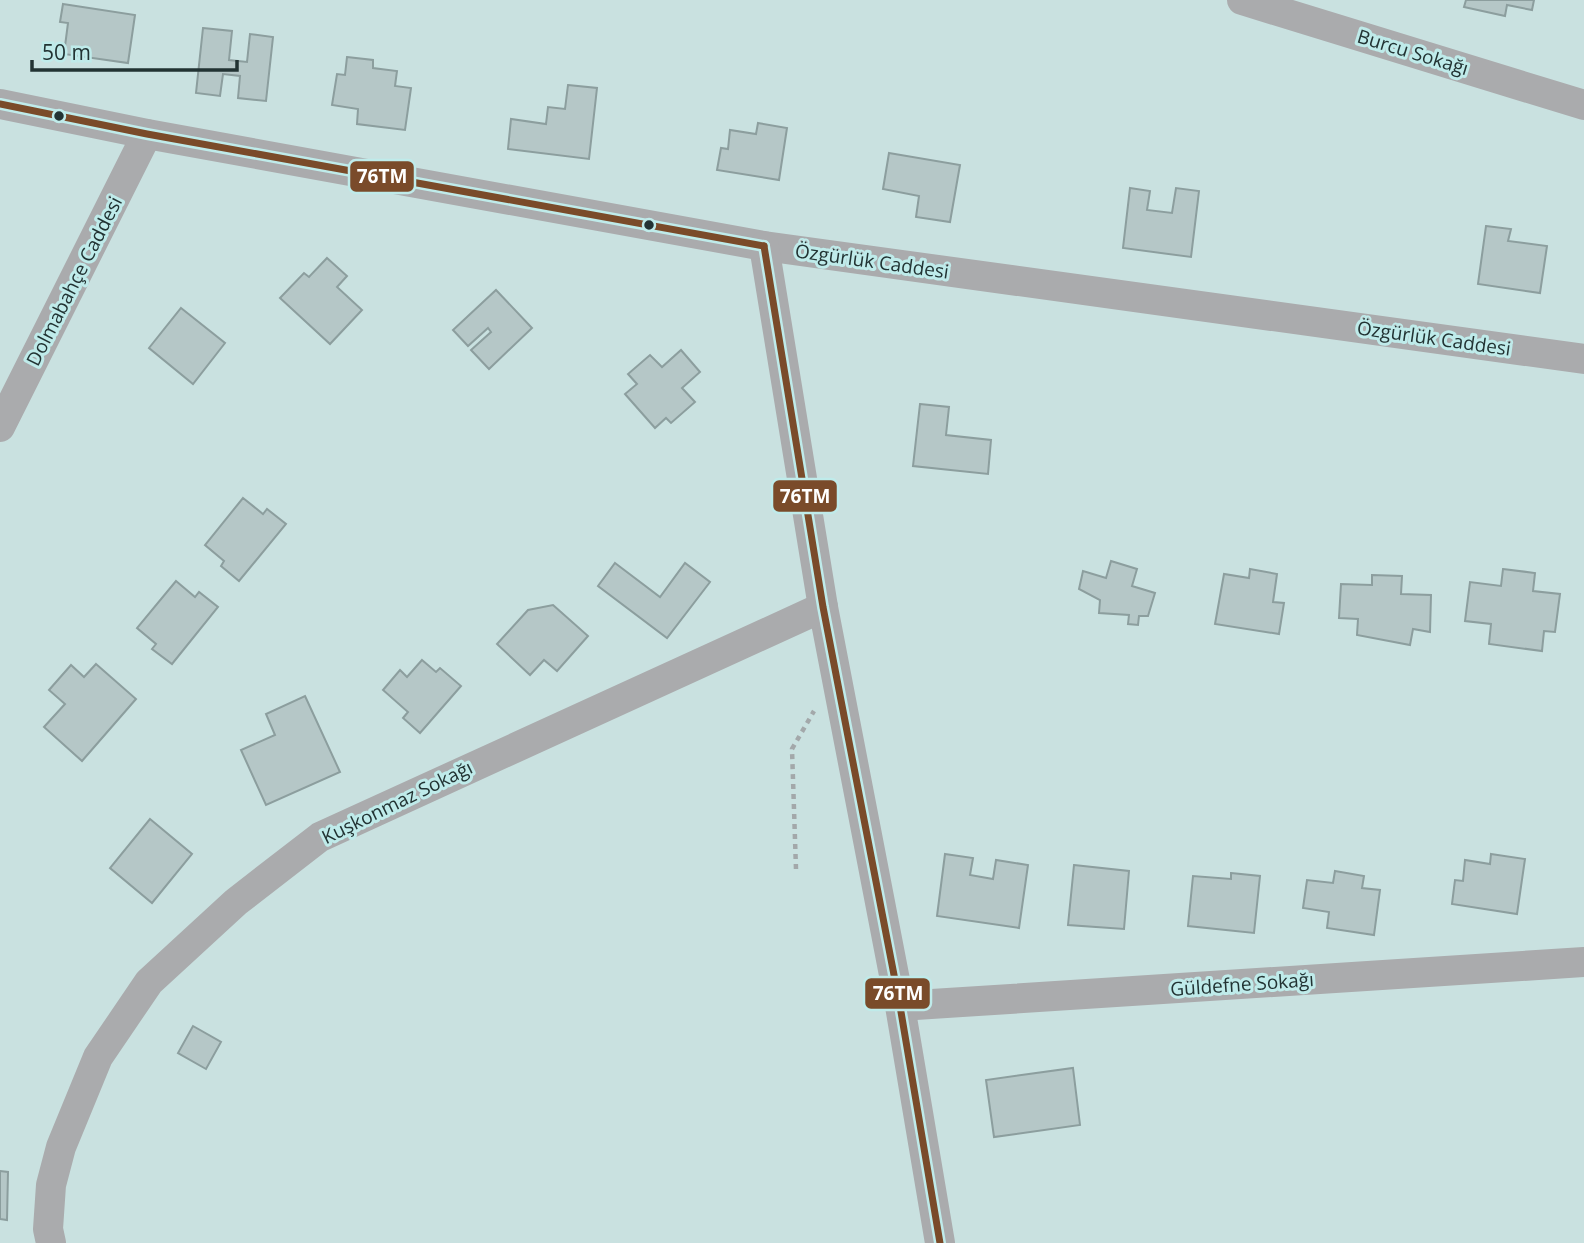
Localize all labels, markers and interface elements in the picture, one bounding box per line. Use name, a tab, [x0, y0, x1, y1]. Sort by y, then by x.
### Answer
street label: Burcu Sokağı	[1354, 23, 1472, 81]
scale bar	[32, 28, 236, 72]
text: 50 m	[42, 38, 91, 66]
unlabelled marker	[52, 109, 66, 123]
line badge: 76TM	[349, 160, 415, 193]
text: 76TM	[357, 163, 407, 189]
street label: Dolmabahçe Caddesi	[20, 192, 128, 370]
unlabelled marker	[642, 218, 656, 232]
street label: Özgürlük Caddesi	[793, 237, 951, 285]
street label: Özgürlük Caddesi	[1355, 314, 1513, 362]
line badge: 76TM	[772, 479, 838, 513]
text: 76TM	[780, 483, 830, 509]
street label: Kuşkonmaz Sokağı	[317, 754, 477, 850]
street label: Güldefne Sokağı	[1169, 966, 1315, 1002]
line badge: 76TM	[864, 977, 931, 1010]
text: 76TM	[873, 980, 923, 1006]

